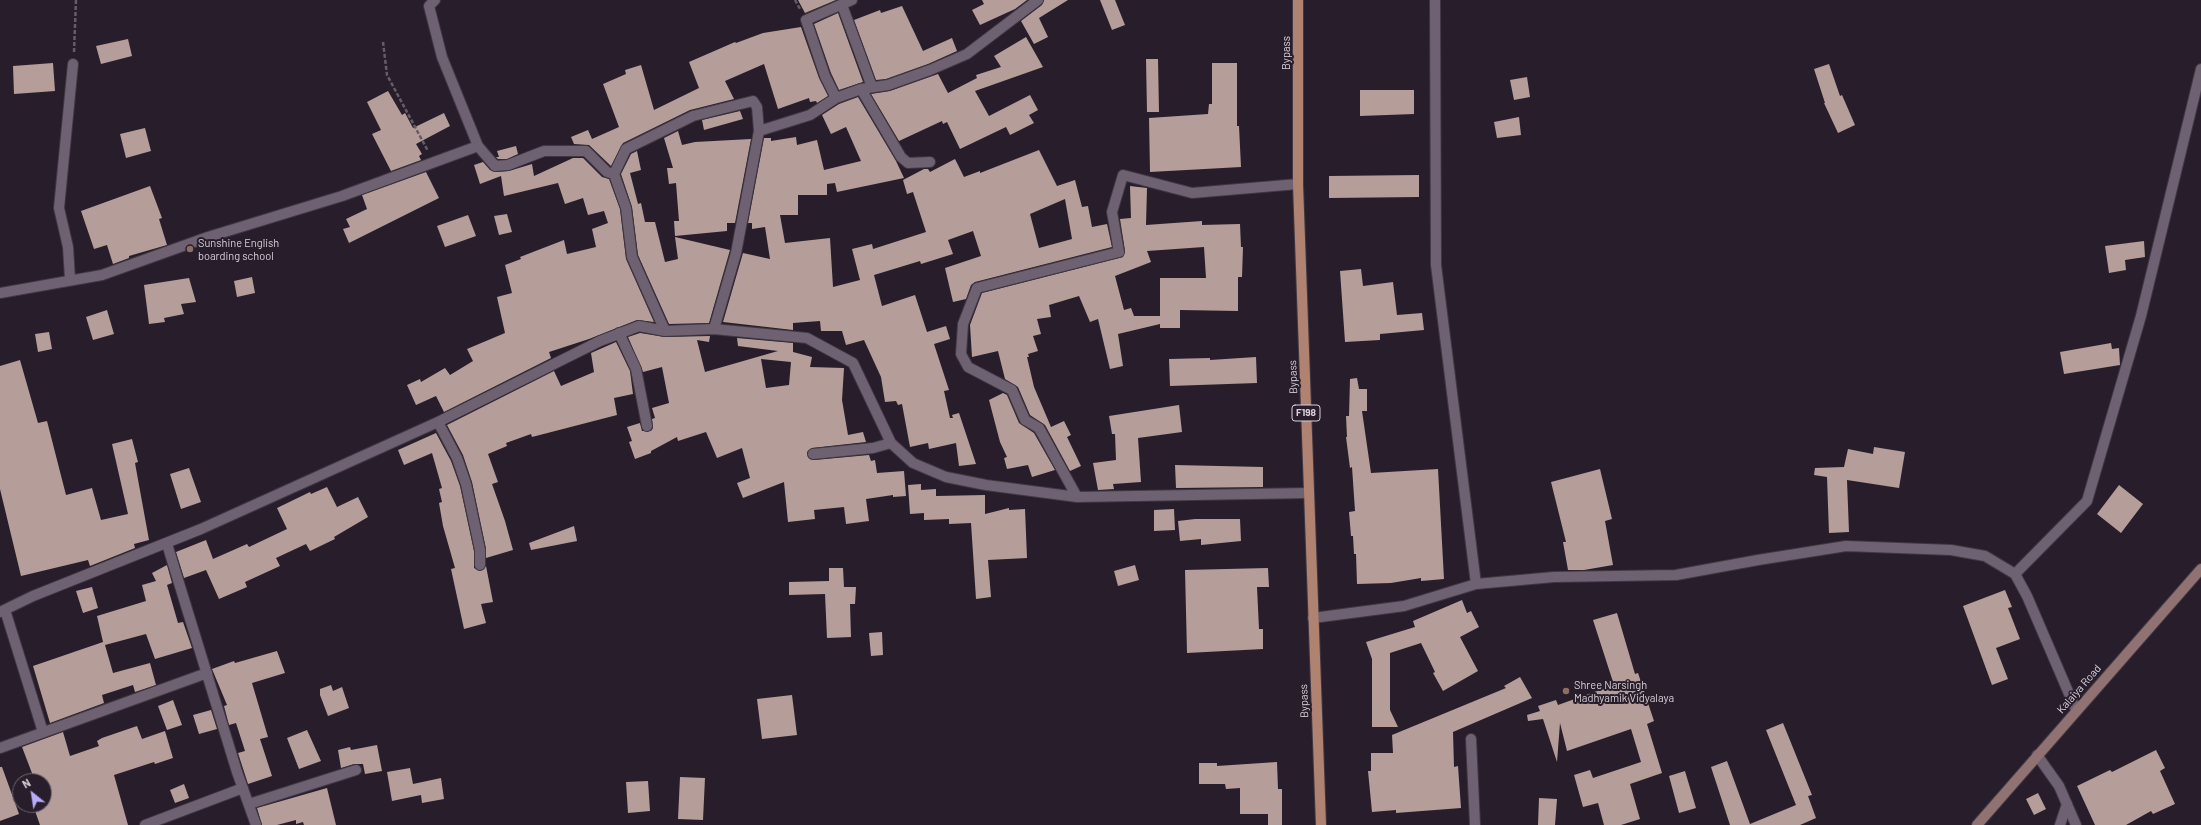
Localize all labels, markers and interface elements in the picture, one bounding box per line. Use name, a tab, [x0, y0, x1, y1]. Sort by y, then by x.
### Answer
street label: Bypass	[1279, 36, 1293, 70]
place label: Sunshine English boarding school	[198, 236, 279, 262]
marker: Sunshine English boarding school	[185, 244, 195, 254]
street label: Bypass	[1286, 360, 1300, 394]
road number: F198	[1292, 405, 1320, 421]
street label: Kalaiya Road	[2054, 662, 2104, 716]
place label: Shree Narsingh Madhyamik Vidyalaya	[1574, 678, 1674, 704]
street label: Bypass	[1297, 684, 1311, 718]
marker: Shree Narsingh Madhyamik Vidyalaya	[1561, 686, 1571, 696]
north arrow	[12, 773, 52, 813]
text: N	[20, 776, 33, 791]

